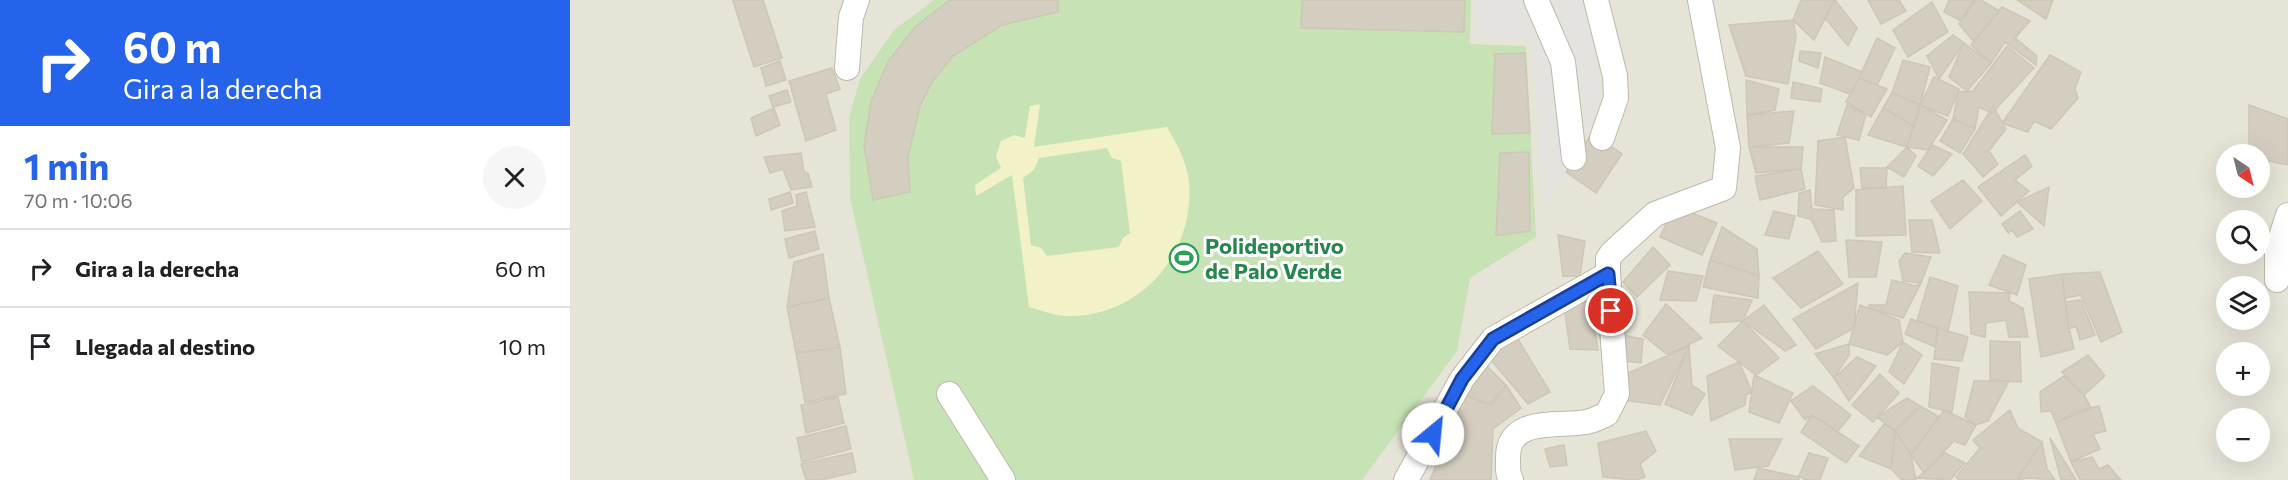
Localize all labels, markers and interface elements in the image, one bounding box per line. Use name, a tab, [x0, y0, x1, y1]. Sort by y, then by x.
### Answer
text: 60 m	[123, 20, 222, 72]
icon: right	[24, 24, 102, 102]
text: Gira a la derecha	[123, 72, 322, 105]
text: 1 min	[24, 143, 109, 187]
north arrow	[2216, 144, 2270, 198]
map controls	[2216, 144, 2270, 462]
button: close	[483, 146, 546, 209]
text: 70 m · 10:06	[24, 188, 133, 212]
button: search	[2216, 210, 2270, 264]
place label: Polideportivo de Palo Verde	[1205, 232, 1344, 284]
sports icon: Polideportivo de Palo Verde	[1168, 242, 1200, 274]
icon: right	[24, 252, 57, 285]
text: Gira a la derecha	[75, 255, 239, 282]
text: 60 m	[495, 255, 546, 282]
button: layers	[2216, 276, 2270, 330]
pin	[1585, 285, 1636, 336]
icon: arrive	[1594, 294, 1627, 327]
icon: arrive	[24, 330, 57, 363]
text: Llegada al destino	[75, 333, 255, 360]
text: 10 m	[499, 333, 546, 360]
button: +	[2216, 342, 2270, 396]
position arrow	[1401, 402, 1465, 466]
button: −	[2216, 408, 2270, 462]

